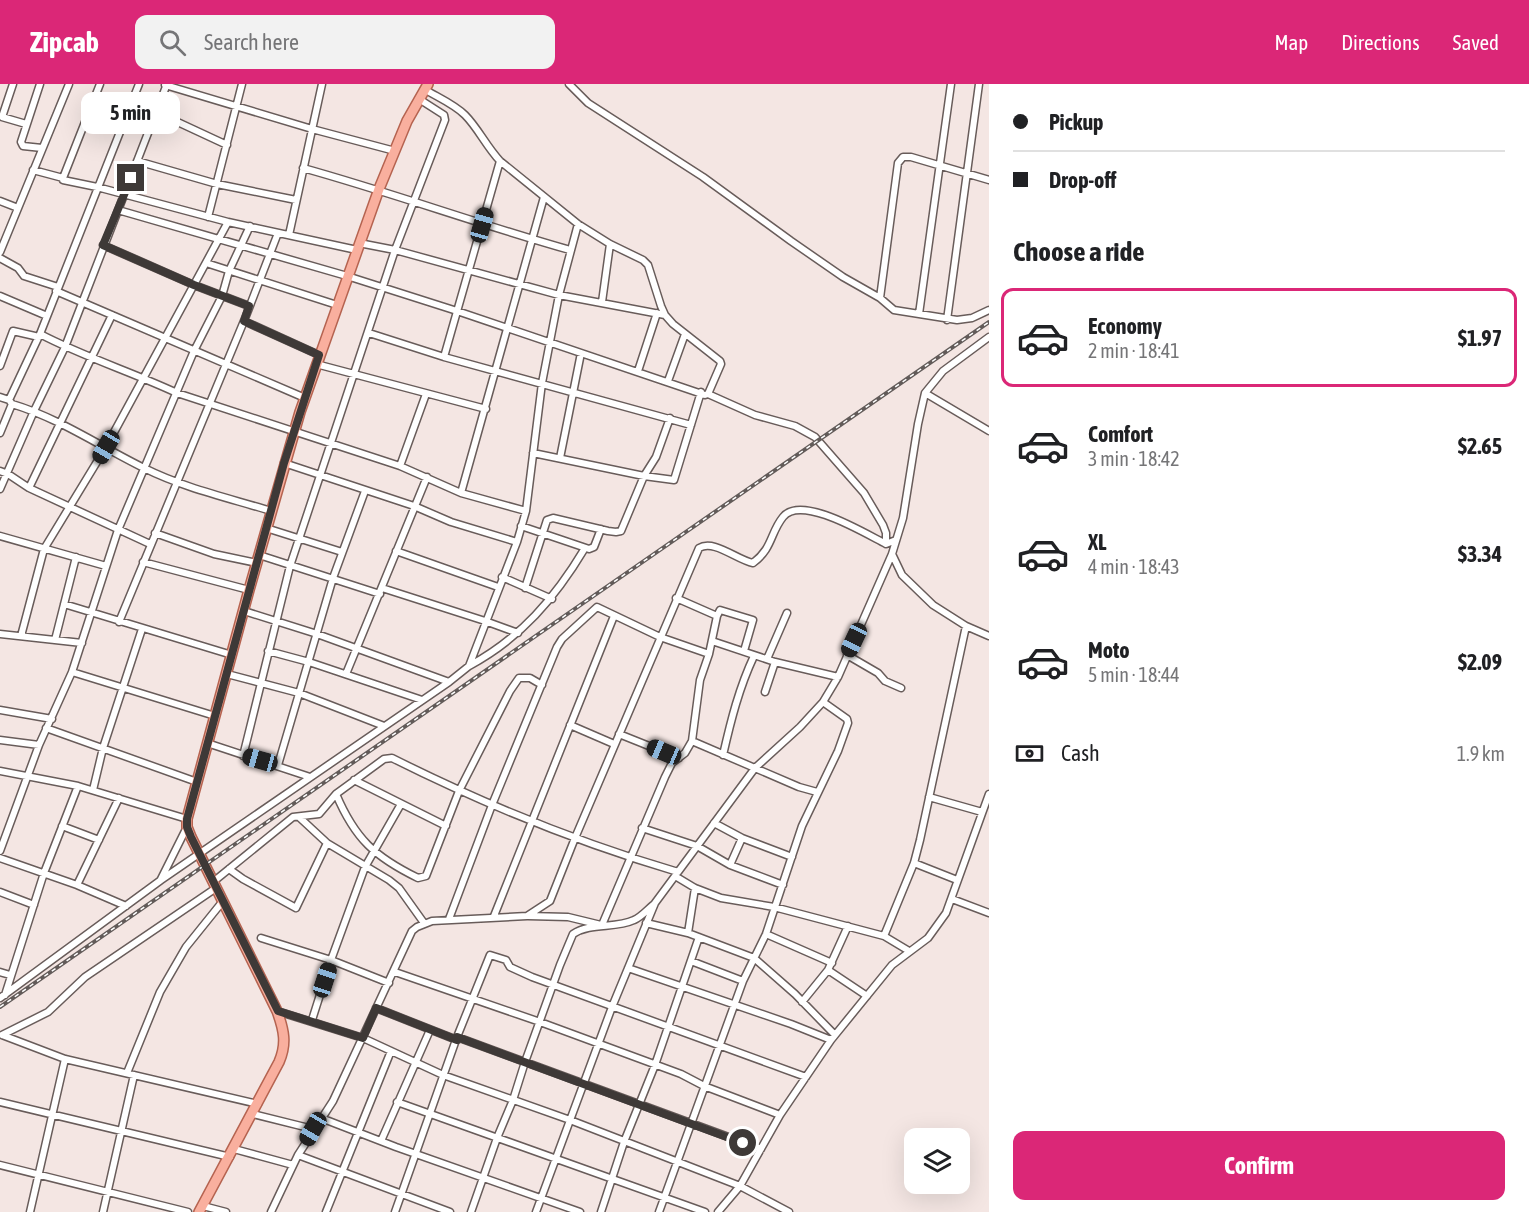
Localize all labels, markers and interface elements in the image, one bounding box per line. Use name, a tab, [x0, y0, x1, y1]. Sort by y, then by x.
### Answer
search box	[135, 15, 555, 69]
text: Zipcab	[30, 26, 99, 58]
icon: search	[156, 26, 189, 59]
text: Search here	[204, 29, 299, 55]
text: Map	[1274, 30, 1308, 54]
text: Directions	[1341, 30, 1420, 54]
text: Saved	[1453, 30, 1499, 54]
callout: 5 min	[82, 91, 180, 133]
text: 5 min	[110, 101, 151, 124]
text: Pickup	[1049, 109, 1104, 135]
route end	[117, 164, 144, 191]
text: Drop-off	[1049, 167, 1116, 193]
car	[468, 205, 496, 245]
text: Choose a ride	[1013, 236, 1145, 267]
icon: car	[1016, 311, 1070, 365]
text: Economy	[1088, 313, 1162, 339]
text: $1.97	[1458, 325, 1502, 351]
text: 2 min · 18:41	[1088, 339, 1180, 362]
icon: car	[1016, 419, 1070, 473]
text: Comfort	[1088, 421, 1153, 447]
car	[89, 427, 123, 467]
text: $2.65	[1458, 433, 1502, 459]
text: 3 min · 18:42	[1088, 447, 1180, 470]
icon: car	[1016, 527, 1070, 581]
text: XL	[1088, 529, 1106, 555]
text: $3.34	[1458, 541, 1502, 567]
text: 4 min · 18:43	[1088, 555, 1180, 578]
car	[838, 620, 870, 660]
icon: car	[1016, 635, 1070, 689]
text: Moto	[1088, 637, 1130, 663]
text: $2.09	[1458, 649, 1502, 675]
text: 5 min · 18:44	[1088, 663, 1180, 686]
car	[644, 737, 684, 767]
icon: cash	[1013, 737, 1046, 770]
text: Cash	[1061, 740, 1100, 766]
text: 1.9 km	[1457, 742, 1505, 765]
car	[240, 746, 280, 774]
car	[311, 960, 339, 1000]
car	[296, 1109, 330, 1149]
map controls	[904, 1128, 970, 1194]
button: layers	[904, 1128, 970, 1194]
route start	[729, 1129, 756, 1156]
button: Confirm	[1013, 1131, 1505, 1200]

